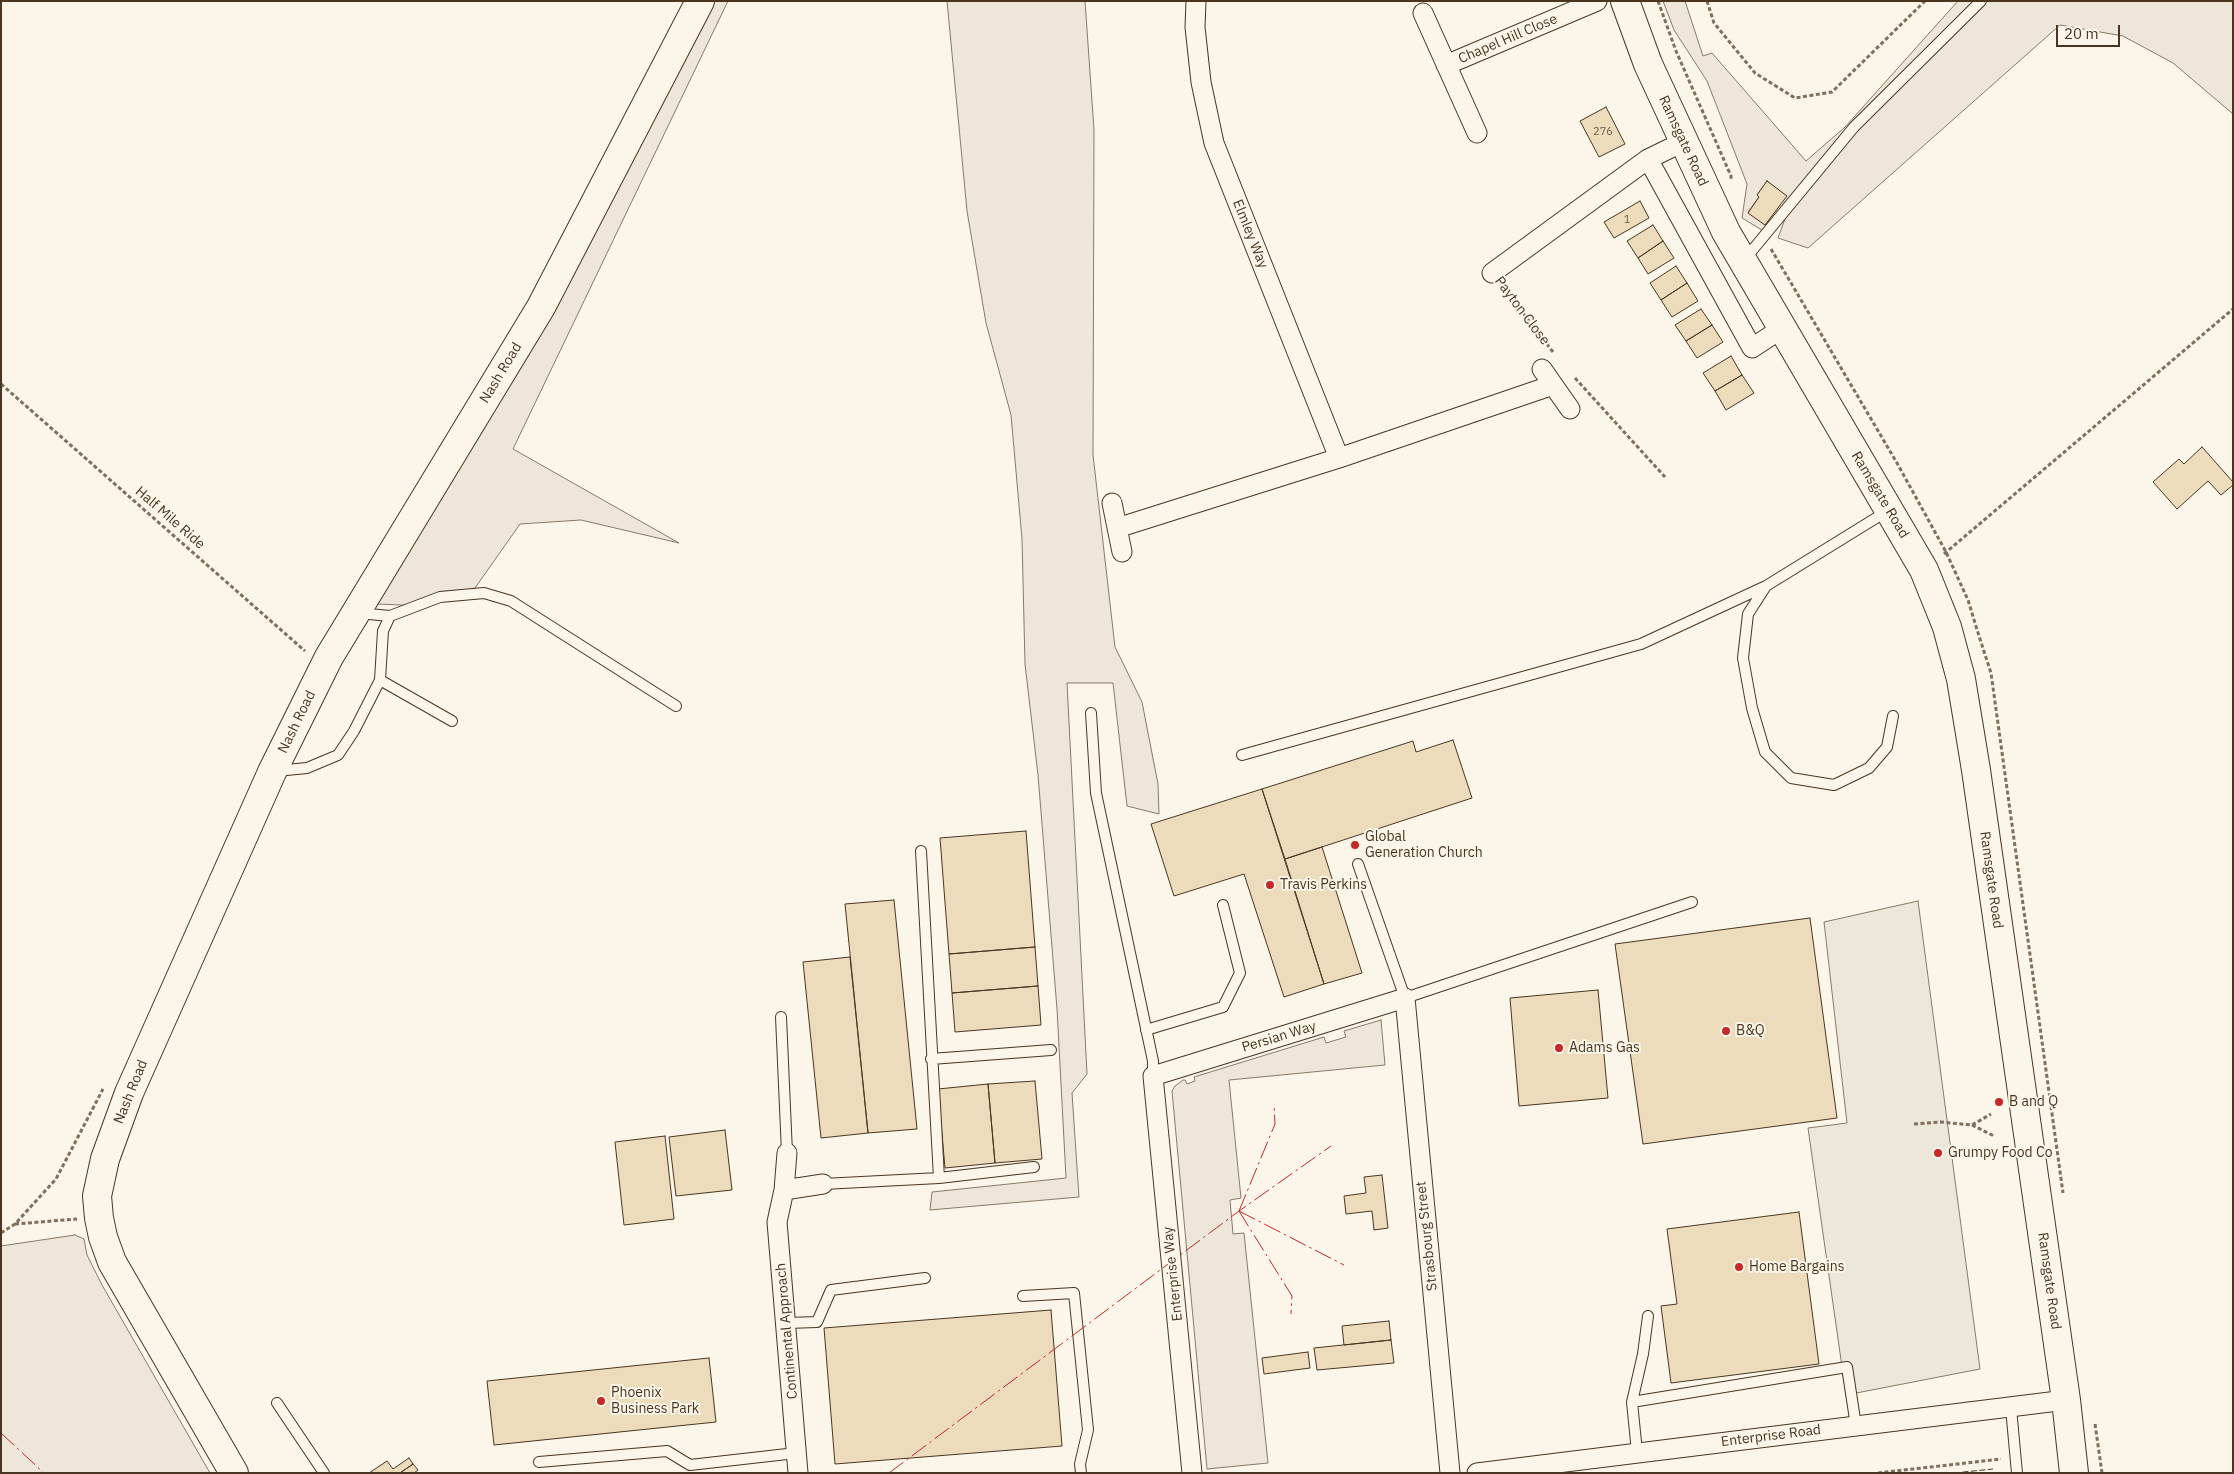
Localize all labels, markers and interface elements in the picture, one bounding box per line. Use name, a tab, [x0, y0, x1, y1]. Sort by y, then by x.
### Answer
street label: Chapel Hill Close	[1456, 11, 1560, 67]
scale bar	[2059, 15, 2123, 47]
text: 20 m	[2064, 24, 2099, 43]
street label: Ramsgate Road	[1655, 93, 1711, 189]
house number: 276	[1593, 125, 1613, 139]
street label: Elmley Way	[1229, 197, 1271, 271]
house number: 1	[1624, 213, 1630, 227]
street label: Payton Close	[1491, 273, 1553, 349]
street label: Nash Road	[476, 340, 526, 406]
street label: Ramsgate Road	[1848, 449, 1912, 541]
street label: Half Mile Ride	[132, 483, 208, 553]
street label: Nash Road	[275, 688, 319, 756]
place label: Global Generation Church	[1365, 829, 1483, 862]
street label: Ramsgate Road	[1976, 830, 2006, 930]
marker: Global Generation Church	[1349, 839, 1361, 851]
place label: Travis Perkins	[1280, 877, 1367, 893]
marker: Travis Perkins	[1264, 879, 1276, 891]
street label: Persian Way	[1240, 1018, 1318, 1056]
place label: B&Q	[1736, 1023, 1765, 1039]
marker: B&Q	[1720, 1025, 1732, 1037]
place label: Adams Gas	[1569, 1040, 1640, 1056]
marker: Adams Gas	[1553, 1042, 1565, 1054]
street label: Nash Road	[111, 1057, 151, 1127]
place label: B and Q	[2009, 1094, 2058, 1110]
marker: B and Q	[1993, 1096, 2005, 1108]
place label: Grumpy Food Co	[1948, 1145, 2052, 1161]
marker: Grumpy Food Co	[1932, 1147, 1944, 1159]
street label: Strasbourg Street	[1413, 1180, 1441, 1292]
street label: Enterprise Way	[1160, 1226, 1186, 1322]
street label: Ramsgate Road	[2034, 1231, 2064, 1331]
place label: Home Bargains	[1749, 1259, 1844, 1275]
marker: Home Bargains	[1733, 1261, 1745, 1273]
street label: Continental Approach	[773, 1262, 801, 1400]
place label: Phoenix Business Park	[611, 1385, 699, 1418]
marker: Phoenix Business Park	[595, 1395, 607, 1407]
street label: Enterprise Road	[1720, 1422, 1822, 1450]

